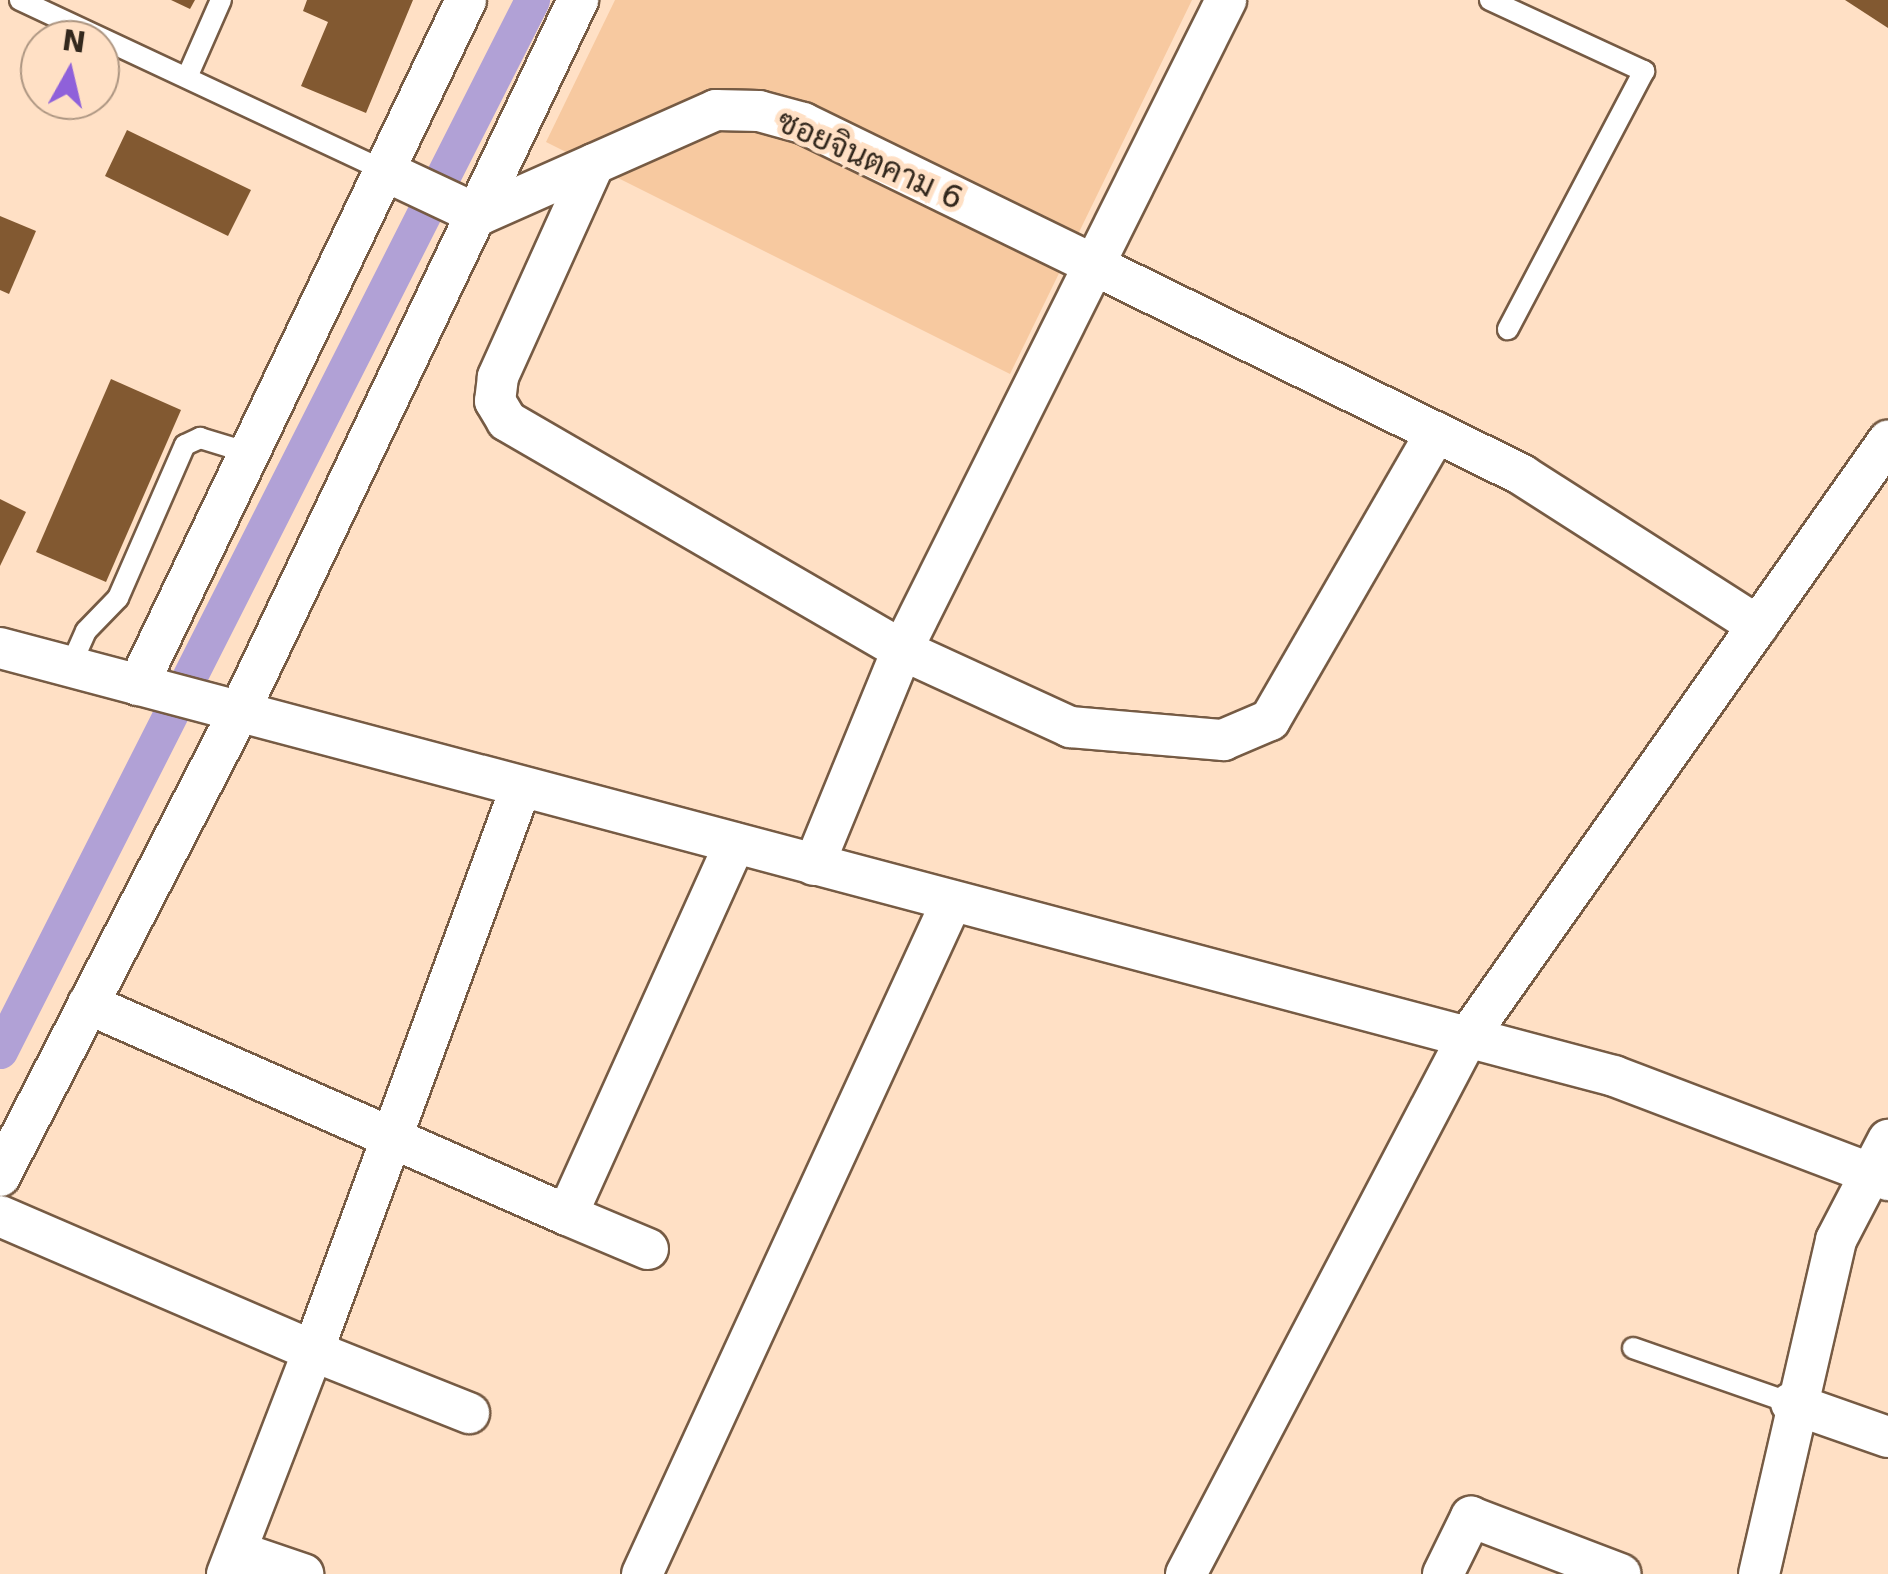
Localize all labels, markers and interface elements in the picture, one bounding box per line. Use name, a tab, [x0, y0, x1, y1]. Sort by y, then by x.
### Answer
north arrow	[20, 20, 120, 120]
text: N	[60, 24, 88, 60]
street label: ซอยจินตคาม 6	[771, 102, 969, 218]

